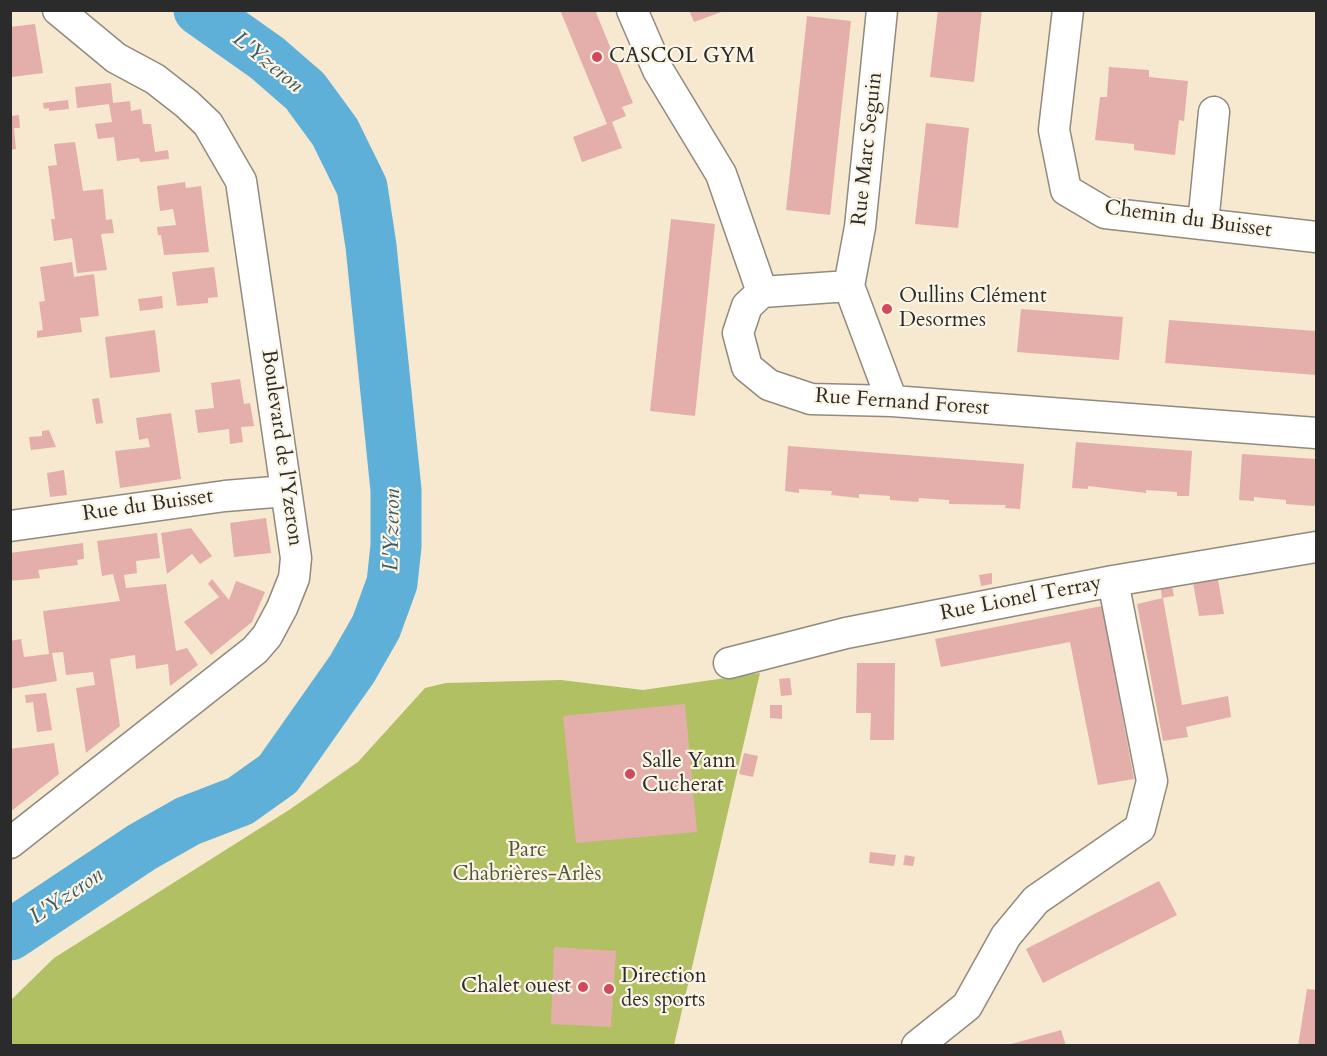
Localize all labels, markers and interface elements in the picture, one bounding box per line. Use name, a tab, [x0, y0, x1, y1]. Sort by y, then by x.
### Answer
water label: L'Yzeron	[227, 27, 307, 99]
place label: CASCOL GYM	[609, 44, 755, 70]
marker: CASCOL GYM	[590, 50, 604, 64]
street label: Rue Marc Seguin	[847, 71, 889, 227]
street label: Chemin du Buisset	[1103, 196, 1273, 244]
place label: Oullins Clément Desormes	[899, 284, 1047, 334]
marker: Oullins Clément Desormes	[880, 302, 894, 316]
street label: Boulevard de l'Yzeron	[255, 348, 307, 548]
street label: Rue Fernand Forest	[814, 384, 990, 422]
street label: Rue du Buisset	[81, 484, 215, 528]
water label: L'Yzeron	[379, 488, 407, 572]
street label: Rue Lionel Terray	[938, 571, 1104, 627]
place label: Salle Yann Cucherat	[642, 749, 736, 799]
marker: Salle Yann Cucherat	[623, 767, 637, 781]
park label: Parc Chabrières-Arlès	[452, 838, 602, 888]
water label: L'Yzeron	[25, 863, 109, 931]
place label: Direction des sports	[621, 964, 707, 1014]
place label: Chalet ouest	[461, 974, 571, 1000]
marker: Chalet ouest	[576, 980, 590, 994]
marker: Direction des sports	[602, 982, 616, 996]

